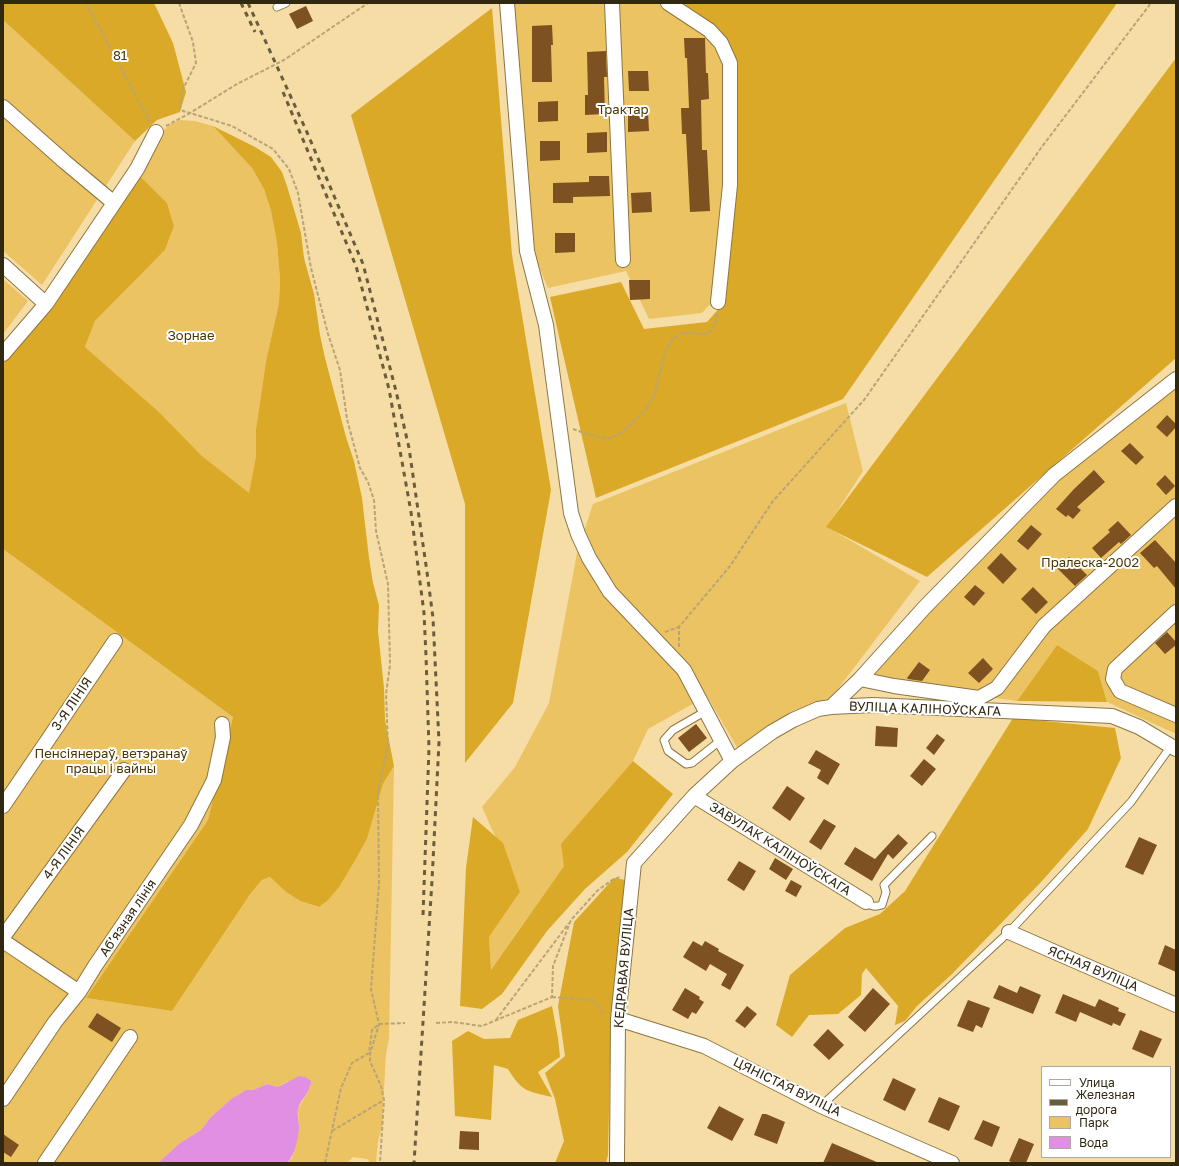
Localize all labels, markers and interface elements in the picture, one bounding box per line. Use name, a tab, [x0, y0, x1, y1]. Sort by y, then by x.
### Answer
park label: 81	[113, 48, 127, 64]
park label: Трактар	[597, 102, 649, 118]
park label: Зорнае	[168, 328, 214, 344]
park label: Пралеска-2002	[1041, 555, 1139, 571]
street label: 3-Я ЛІНІЯ	[48, 674, 96, 734]
street label: ВУЛІЦА КАЛІНОЎСКАГА	[849, 699, 1001, 719]
park label: Пенсіянераў, ветэранаў працы і вайны	[34, 746, 188, 777]
street label: ЗАВУЛАК КАЛІНОЎСКАГА	[706, 799, 854, 899]
street label: 4-Я ЛІНІЯ	[40, 824, 88, 882]
street label: Абʼязная лінія	[96, 876, 160, 960]
street label: КЕДРАВАЯ ВУЛІЦА	[611, 907, 637, 1029]
street label: ЯСНАЯ ВУЛІЦА	[1045, 943, 1141, 995]
street label: ЦЯНІСТАЯ ВУЛІЦА	[731, 1054, 843, 1120]
legend	[1041, 1066, 1171, 1158]
text: Улица	[1079, 1075, 1115, 1090]
text: Железная дорога	[1076, 1087, 1135, 1117]
text: Парк	[1079, 1115, 1109, 1130]
text: Вода	[1079, 1135, 1108, 1150]

